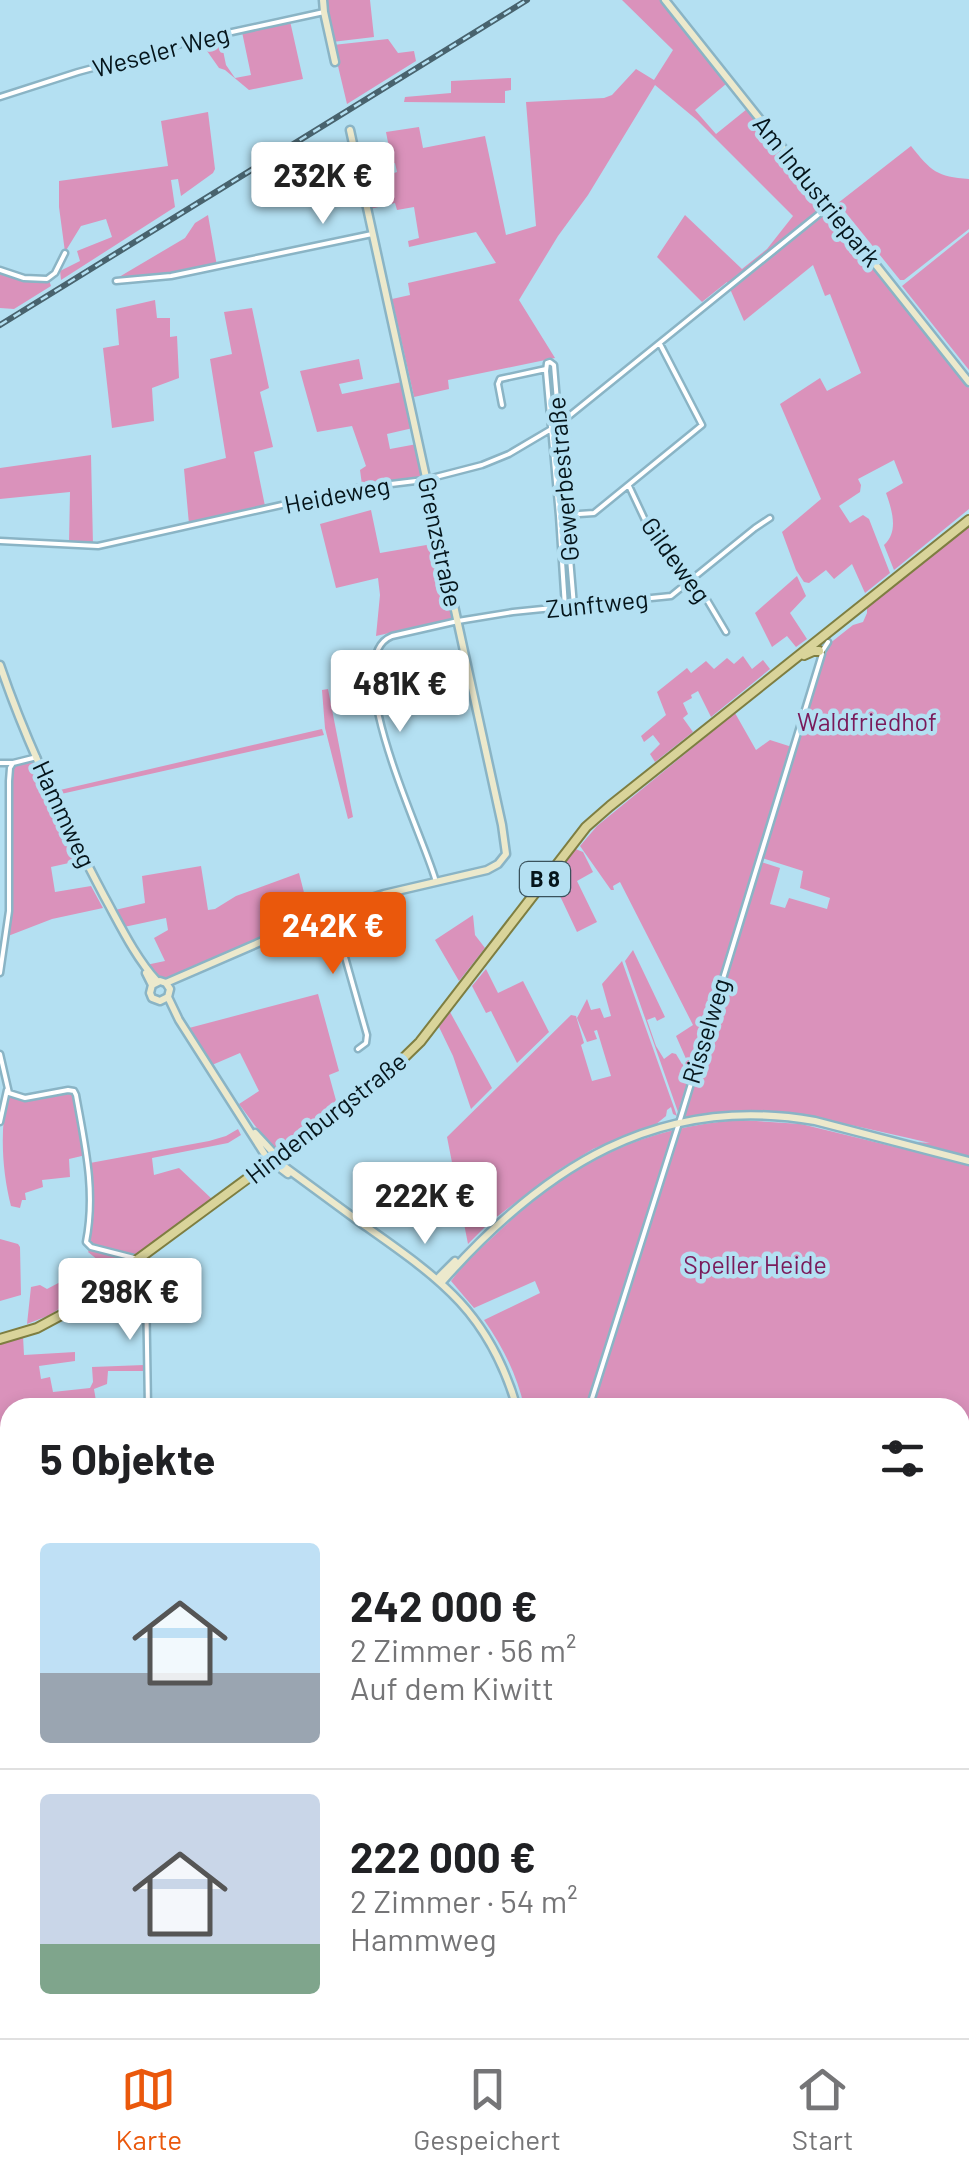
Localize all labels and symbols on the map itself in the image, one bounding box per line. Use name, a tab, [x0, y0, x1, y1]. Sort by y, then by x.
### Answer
street label: Weseler Weg	[89, 17, 232, 83]
street label: Am Industriepark	[748, 109, 888, 272]
pin: 232K €	[242, 142, 404, 227]
street label: Gewerbestraße	[540, 396, 584, 563]
street label: Heideweg	[281, 469, 392, 519]
street label: Grenzstraße	[413, 474, 469, 610]
street label: Gildeweg	[636, 511, 718, 608]
street label: Zunftweg	[544, 583, 650, 623]
pin: 481K €	[319, 650, 481, 735]
park label: Waldfriedhof	[797, 706, 937, 736]
street label: Hammweg	[27, 755, 103, 872]
road number: B 8	[520, 862, 570, 896]
pin: 242K €	[252, 892, 414, 977]
street label: Risselweg	[675, 974, 735, 1087]
street label: Hindenburgstraße	[239, 1045, 412, 1189]
pin: 222K €	[344, 1162, 506, 1247]
park label: Speller Heide	[683, 1249, 827, 1279]
pin: 298K €	[49, 1258, 211, 1343]

